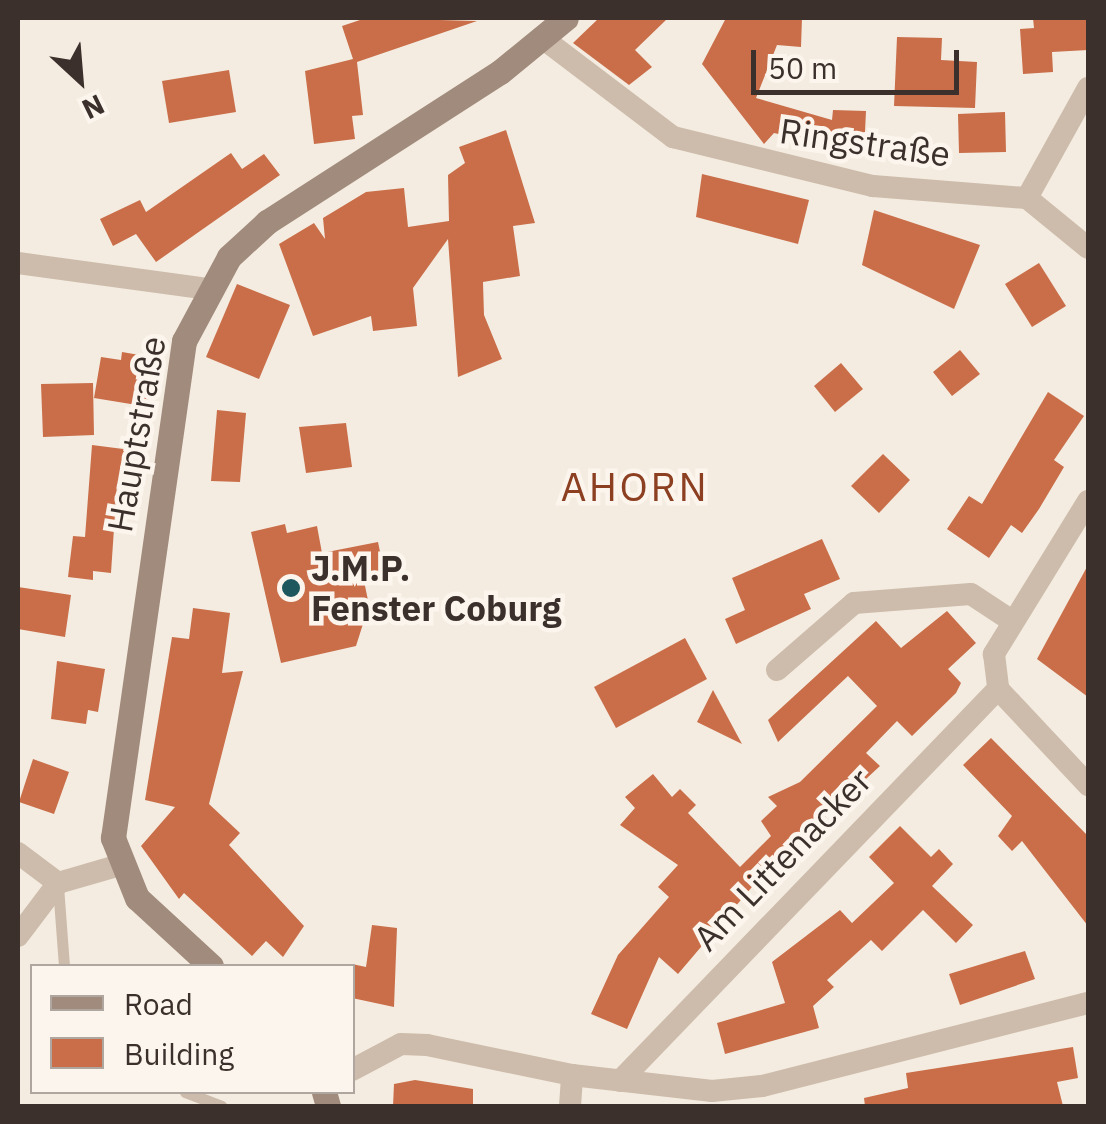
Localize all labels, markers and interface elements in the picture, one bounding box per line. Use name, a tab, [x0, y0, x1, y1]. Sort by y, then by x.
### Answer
north arrow	[30, 30, 130, 130]
scale bar	[756, 30, 964, 92]
text: 50 m	[768, 48, 837, 87]
text: N	[76, 86, 111, 128]
street label: Ringstraße	[777, 109, 953, 175]
street label: Hauptstraße	[98, 333, 174, 535]
district label: AHORN	[561, 462, 709, 510]
place label: J.M.P. Fenster Coburg	[311, 547, 561, 629]
marker: J.M.P. Fenster Coburg	[280, 577, 302, 599]
street label: Am Littenacker	[685, 759, 879, 959]
legend	[30, 964, 355, 1094]
text: Road	[124, 984, 193, 1023]
text: Building	[124, 1034, 234, 1073]

